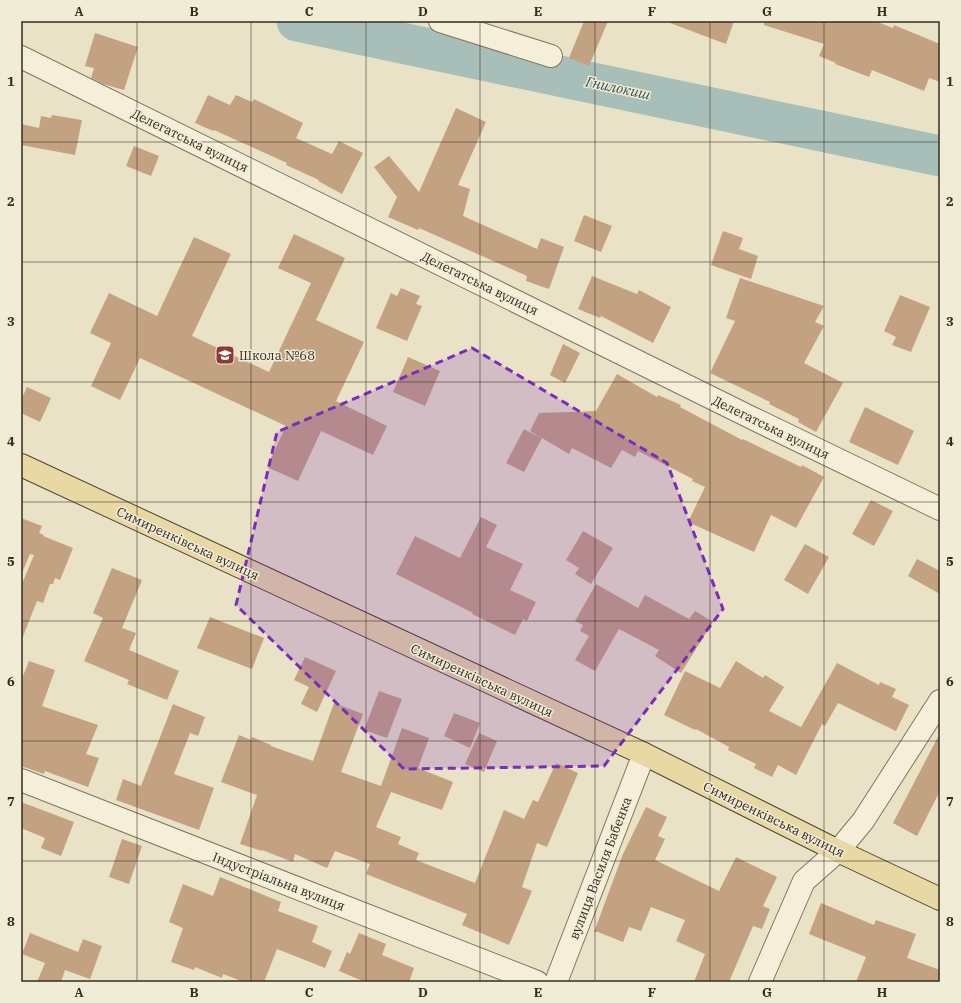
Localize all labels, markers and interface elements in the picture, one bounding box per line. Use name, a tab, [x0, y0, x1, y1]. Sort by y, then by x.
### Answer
text: A	[74, 3, 84, 20]
text: B	[189, 3, 199, 20]
text: C	[305, 3, 314, 20]
text: D	[418, 3, 428, 20]
text: E	[534, 3, 542, 20]
text: F	[648, 3, 656, 20]
text: G	[762, 3, 772, 20]
text: H	[877, 3, 888, 20]
water label: Гнилокиш	[583, 72, 652, 104]
text: 1	[7, 73, 15, 90]
text: 1	[946, 73, 954, 90]
street label: Делегатська вулиця	[128, 105, 251, 176]
text: 2	[7, 193, 15, 210]
text: 2	[946, 193, 954, 210]
street label: Делегатська вулиця	[418, 248, 541, 319]
text: 3	[7, 313, 15, 330]
text: 3	[946, 313, 954, 330]
school or university icon: Школа №68	[214, 344, 236, 366]
place label: Школа №68	[239, 347, 315, 364]
street label: Делегатська вулиця	[709, 392, 832, 463]
text: 4	[7, 433, 15, 450]
text: 4	[946, 433, 954, 450]
street label: Симиренківська вулиця	[114, 503, 262, 584]
text: 5	[7, 553, 15, 570]
text: 5	[946, 553, 954, 570]
street label: Симиренківська вулиця	[408, 640, 556, 721]
text: 6	[7, 673, 15, 690]
text: 6	[946, 673, 954, 690]
street label: Симиренківська вулиця	[700, 778, 847, 861]
text: 7	[7, 793, 15, 810]
text: 7	[946, 793, 954, 810]
street label: вулиця Василя Бабенка	[565, 795, 636, 942]
street label: Індустріальна вулиця	[210, 848, 347, 915]
text: 8	[7, 913, 15, 930]
text: 8	[946, 913, 954, 930]
text: A	[74, 984, 84, 1001]
text: B	[189, 984, 199, 1001]
text: C	[305, 984, 314, 1001]
text: D	[418, 984, 428, 1001]
text: E	[534, 984, 542, 1001]
text: F	[648, 984, 656, 1001]
text: G	[762, 984, 772, 1001]
text: H	[877, 984, 888, 1001]

